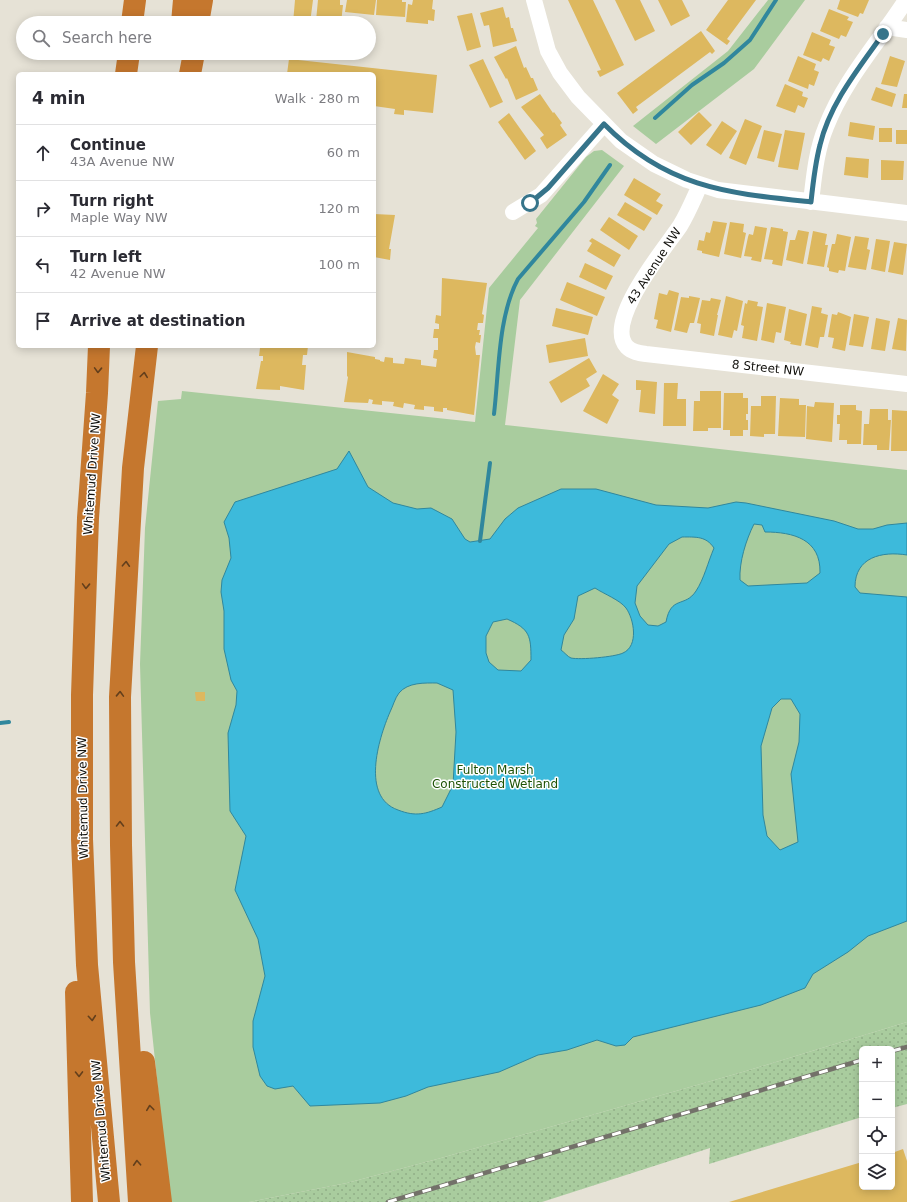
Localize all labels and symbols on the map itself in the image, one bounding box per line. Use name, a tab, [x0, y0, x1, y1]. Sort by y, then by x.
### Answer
route end	[874, 25, 892, 43]
route start	[521, 194, 539, 212]
street label: 43 Avenue NW	[624, 225, 684, 307]
street label: 8 Street NW	[731, 357, 805, 379]
one-way arrow	[94, 367, 102, 373]
one-way arrow	[139, 372, 148, 378]
street label: Whitemud Drive NW	[81, 412, 103, 535]
one-way arrow	[122, 561, 131, 567]
one-way arrow	[81, 583, 90, 589]
one-way arrow	[116, 691, 125, 697]
street label: Whitemud Drive NW	[75, 737, 91, 859]
park label: Fulton Marsh Constructed Wetland	[432, 763, 558, 791]
one-way arrow	[116, 821, 124, 827]
one-way arrow	[88, 1015, 97, 1021]
street label: Whitemud Drive NW	[89, 1059, 113, 1183]
one-way arrow	[74, 1071, 83, 1077]
one-way arrow	[145, 1105, 154, 1111]
one-way arrow	[132, 1160, 141, 1166]

